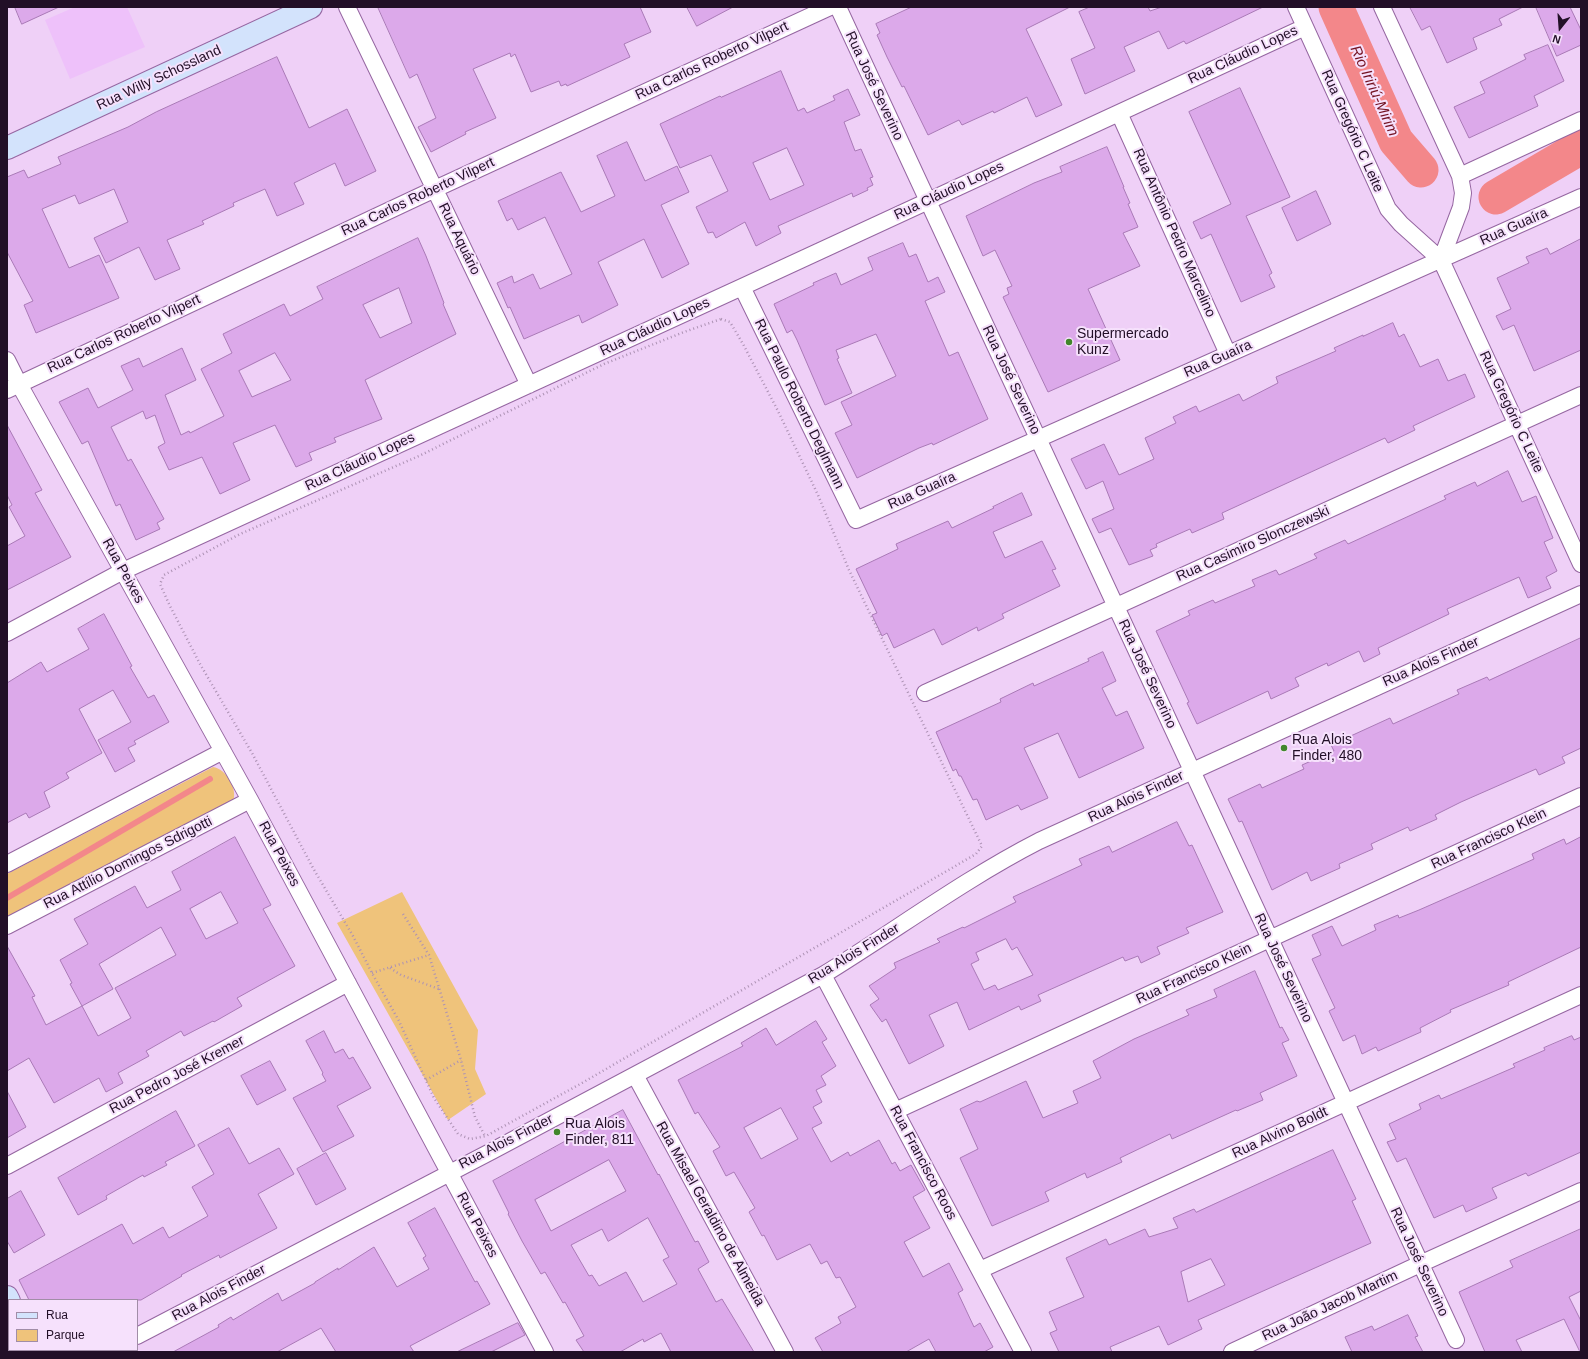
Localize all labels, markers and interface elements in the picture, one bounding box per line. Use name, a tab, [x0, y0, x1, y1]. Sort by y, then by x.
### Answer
north arrow	[1540, 8, 1580, 48]
street label: Rua Carlos Roberto Vilpert	[633, 18, 791, 104]
street label: Rua Cláudio Lopes	[1185, 22, 1301, 88]
street label: Rua José Severino	[841, 29, 907, 143]
text: N	[1551, 33, 1562, 46]
street label: Rua Willy Schossland	[94, 42, 224, 114]
water label: Rio Iririú-Mirim	[1346, 43, 1402, 139]
street label: Rua Gregório C Leite	[1317, 67, 1387, 195]
street label: Rua Antônio Pedro Marcelino	[1129, 146, 1219, 320]
street label: Rua Carlos Roberto Vilpert	[339, 154, 497, 240]
street label: Rua Cláudio Lopes	[891, 158, 1007, 224]
street label: Rua Aquário	[434, 200, 484, 278]
street label: Rua Guaíra	[1478, 205, 1550, 249]
street label: Rua Carlos Roberto Vilpert	[45, 291, 203, 377]
street label: Rua Cláudio Lopes	[597, 294, 713, 360]
street label: Rua Paulo Roberto Deglmann	[751, 316, 847, 492]
street label: Rua José Severino	[978, 323, 1044, 437]
place label: Supermercado Kunz	[1077, 326, 1169, 358]
marker: Supermercado Kunz	[1064, 337, 1074, 347]
street label: Rua Guaíra	[1182, 337, 1254, 381]
street label: Rua Gregório C Leite	[1475, 349, 1547, 475]
street label: Rua Cláudio Lopes	[302, 429, 418, 495]
street label: Rua Guaíra	[886, 469, 958, 513]
street label: Rua Casimiro Slonczewski	[1174, 503, 1332, 585]
street label: Rua Peixes	[98, 536, 148, 606]
street label: Rua José Severino	[1114, 617, 1180, 731]
street label: Rua Alois Finder	[1380, 633, 1482, 691]
place label: Rua Alois Finder, 480	[1292, 732, 1362, 764]
marker: Rua Alois Finder, 480	[1279, 743, 1289, 753]
street label: Rua Alois Finder	[1086, 768, 1186, 826]
street label: Rua Francisco Klein	[1429, 805, 1549, 873]
street label: Rua Attílio Domingos Sdrigotti	[41, 813, 215, 913]
street label: Rua Peixes	[255, 818, 303, 890]
street label: Rua José Severino	[1250, 911, 1316, 1025]
street label: Rua Alois Finder	[805, 920, 903, 988]
street label: Rua Francisco Klein	[1134, 940, 1254, 1008]
street label: Rua Pedro José Kremer	[107, 1032, 247, 1118]
street label: Rua Francisco Roos	[886, 1103, 960, 1223]
street label: Rua Alvino Boldt	[1230, 1104, 1330, 1162]
street label: Rua Alois Finder	[456, 1111, 556, 1173]
place label: Rua Alois Finder, 811	[565, 1116, 634, 1148]
street label: Rua Misael Geraldino de Almeida	[652, 1119, 768, 1309]
marker: Rua Alois Finder, 811	[552, 1127, 562, 1137]
street label: Rua Peixes	[453, 1189, 501, 1261]
street label: Rua José Severino	[1386, 1205, 1452, 1319]
street label: Rua Alois Finder	[169, 1261, 269, 1325]
street label: Rua João Jacob Martim	[1259, 1267, 1401, 1345]
legend	[8, 1299, 138, 1351]
text: Rua	[46, 1308, 68, 1322]
text: Parque	[46, 1328, 85, 1342]

